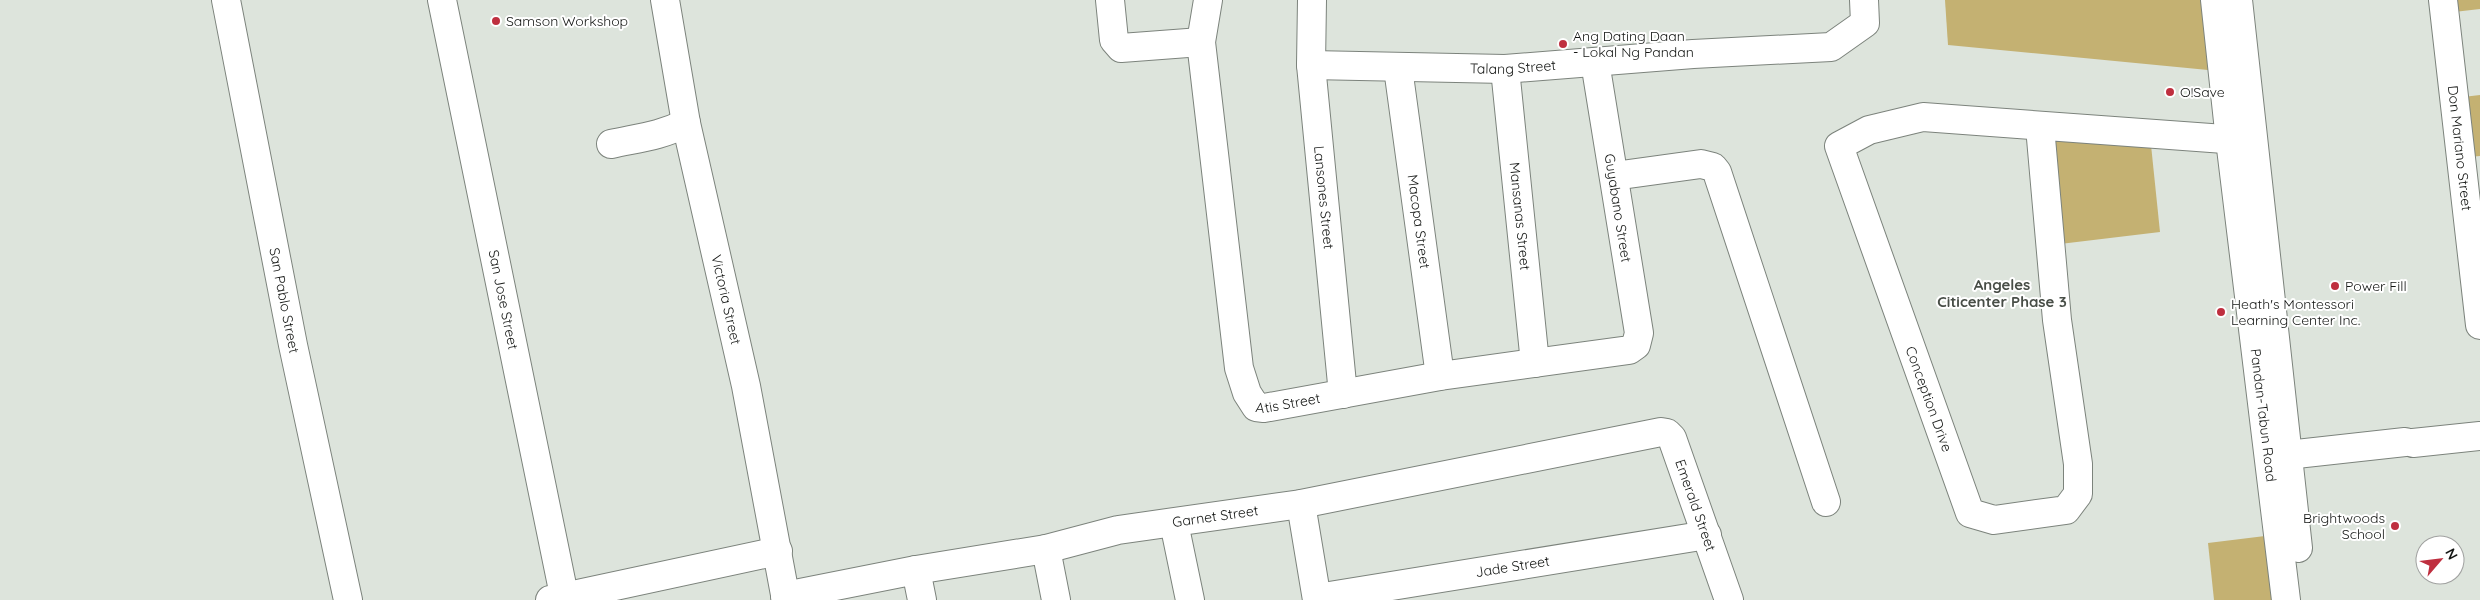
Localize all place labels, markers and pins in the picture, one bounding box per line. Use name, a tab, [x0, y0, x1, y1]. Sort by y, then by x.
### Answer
place label: Samson Workshop	[506, 12, 628, 30]
marker: Samson Workshop	[490, 15, 502, 27]
place label: Ang Dating Daan - Lokal Ng Pandan	[1573, 27, 1694, 61]
marker: Ang Dating Daan - Lokal Ng Pandan	[1557, 38, 1569, 50]
place label: O!Save	[2180, 83, 2225, 101]
marker: O!Save	[2164, 86, 2176, 98]
place label: Power Fill	[2345, 277, 2407, 295]
marker: Power Fill	[2329, 280, 2341, 292]
place label: Heath's Montessori Learning Center Inc.	[2231, 295, 2360, 329]
marker: Heath's Montessori Learning Center Inc.	[2215, 306, 2227, 318]
place label: Brightwoods School	[2303, 509, 2385, 543]
marker: Brightwoods School	[2389, 520, 2401, 532]

